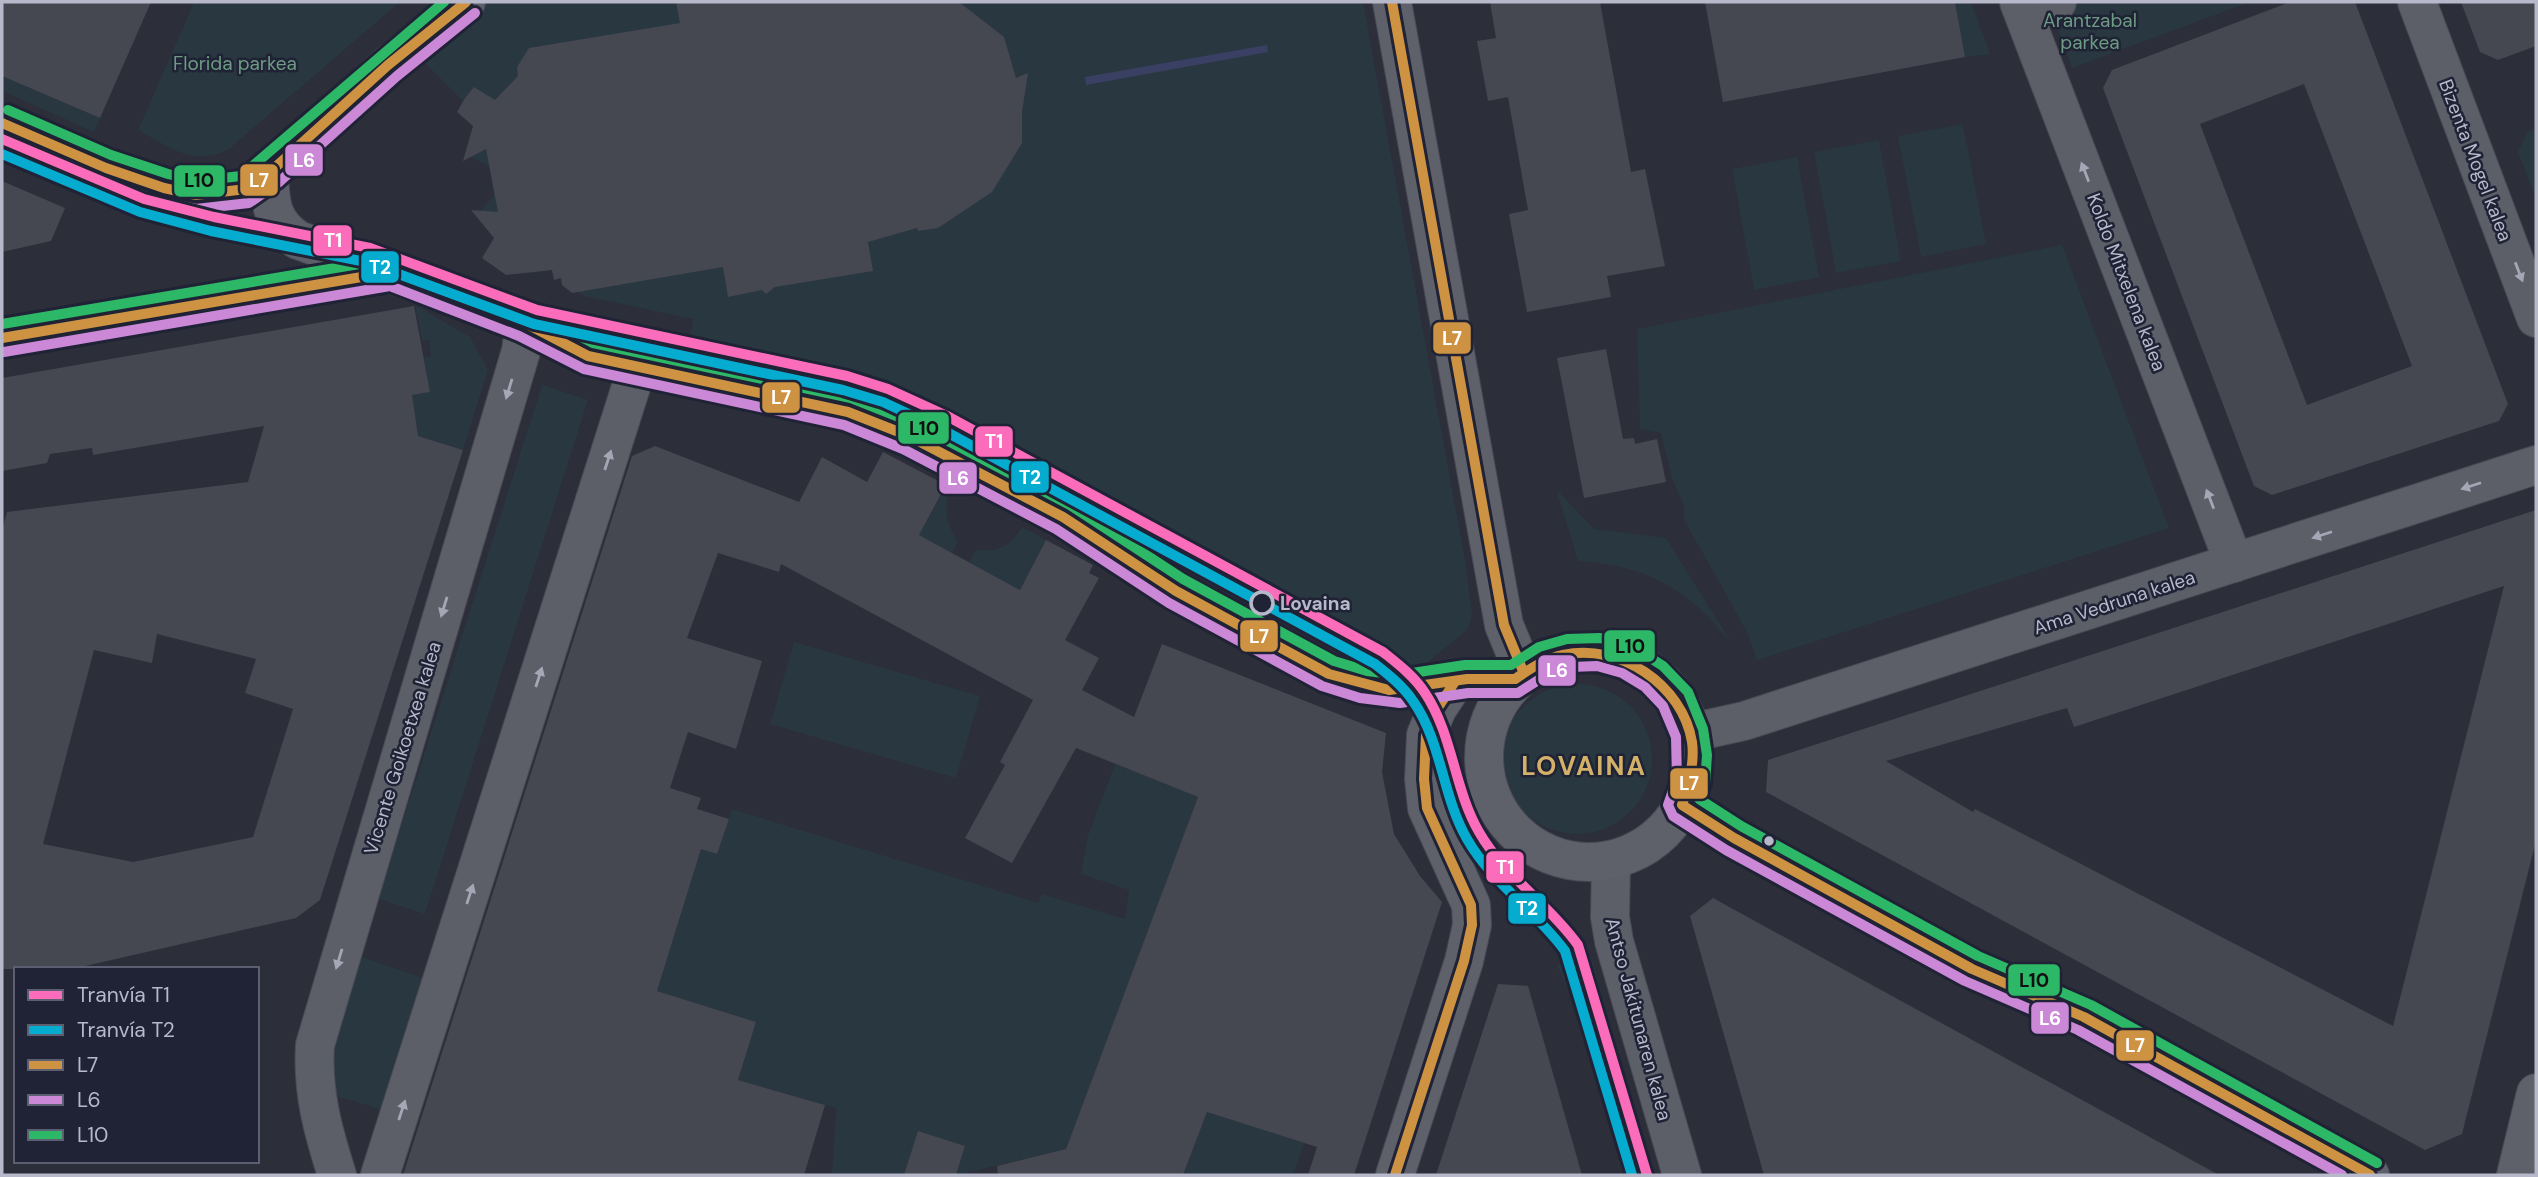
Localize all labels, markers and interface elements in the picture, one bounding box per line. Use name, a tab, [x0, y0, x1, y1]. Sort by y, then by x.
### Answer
park label: Arantzabal parkea	[2043, 8, 2137, 55]
park label: Florida parkea	[173, 51, 297, 76]
street label: Bizenta Mogel kalea	[2433, 76, 2518, 245]
line badge: L6	[284, 143, 324, 177]
text: L6	[293, 148, 315, 173]
one-way arrow	[2080, 161, 2091, 182]
line badge: L7	[239, 163, 279, 197]
line badge: L10	[173, 164, 226, 198]
text: L10	[184, 168, 214, 193]
text: L7	[249, 168, 269, 193]
street label: Koldo Mitxelena kalea	[2081, 190, 2172, 375]
line badge: T1	[312, 224, 353, 257]
text: T1	[324, 228, 342, 253]
line badge: T2	[360, 250, 400, 284]
text: T2	[369, 255, 391, 280]
one-way arrow	[2513, 261, 2524, 282]
line badge: L7	[1432, 321, 1472, 355]
text: L7	[1442, 326, 1462, 351]
one-way arrow	[504, 379, 514, 400]
line badge: L7	[761, 381, 801, 414]
text: L7	[771, 385, 791, 410]
line badge: L10	[897, 411, 950, 445]
text: L10	[909, 416, 939, 441]
line badge: T1	[974, 425, 1014, 458]
text: T1	[985, 429, 1003, 454]
one-way arrow	[603, 449, 613, 470]
line badge: T2	[1010, 460, 1050, 494]
line badge: L6	[938, 461, 978, 495]
text: T2	[1019, 465, 1041, 490]
text: L6	[947, 466, 969, 491]
one-way arrow	[2461, 481, 2482, 492]
one-way arrow	[2205, 488, 2216, 509]
one-way arrow	[2311, 530, 2332, 540]
street label: Ama Vedruna kalea	[2030, 565, 2198, 640]
marker: Lovaina	[1250, 591, 1274, 615]
place label: Lovaina	[1280, 591, 1351, 616]
one-way arrow	[439, 597, 449, 618]
line badge: L7	[1239, 619, 1279, 653]
text: L7	[1249, 624, 1269, 649]
line badge: L10	[1603, 629, 1656, 663]
text: L10	[1615, 634, 1645, 659]
street label: Vicente Goikoetxea kalea	[358, 639, 447, 858]
line badge: L6	[1537, 654, 1577, 687]
text: L6	[1546, 658, 1568, 683]
one-way arrow	[534, 666, 545, 687]
district label: LOVAINA	[1521, 749, 1647, 783]
line badge: L7	[1669, 767, 1709, 800]
text: L7	[1679, 771, 1699, 796]
unlabelled marker	[1762, 834, 1776, 848]
line badge: T1	[1485, 850, 1525, 884]
text: T1	[1496, 855, 1514, 880]
one-way arrow	[466, 883, 476, 904]
line badge: T2	[1507, 892, 1547, 925]
text: T2	[1516, 896, 1538, 921]
street label: Antso Jakitunaren kalea	[1599, 915, 1678, 1123]
one-way arrow	[334, 948, 344, 969]
line badge: L10	[2007, 963, 2061, 997]
legend	[14, 967, 259, 1163]
text: L10	[2019, 968, 2049, 993]
text: Tranvía T1	[77, 981, 170, 1009]
line badge: L6	[2030, 1001, 2070, 1035]
text: L6	[2039, 1006, 2061, 1031]
text: Tranvía T2	[77, 1016, 175, 1044]
line badge: L7	[2115, 1029, 2155, 1062]
text: L7	[2125, 1033, 2145, 1058]
text: L7	[77, 1051, 98, 1079]
text: L6	[77, 1086, 101, 1114]
one-way arrow	[397, 1100, 408, 1121]
text: L10	[77, 1121, 108, 1149]

